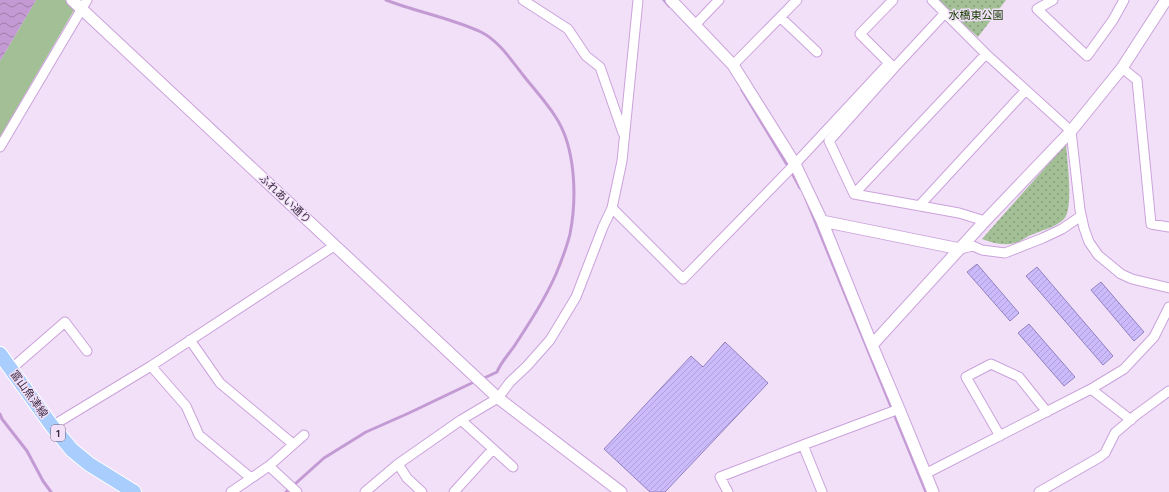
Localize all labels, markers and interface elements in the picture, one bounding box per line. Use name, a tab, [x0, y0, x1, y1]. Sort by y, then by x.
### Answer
park label: 水橋東公園	[949, 9, 1004, 22]
street label: ふれあい通り	[256, 172, 314, 226]
street label: 富山魚津線	[8, 368, 50, 420]
road number: 1	[51, 425, 65, 441]

